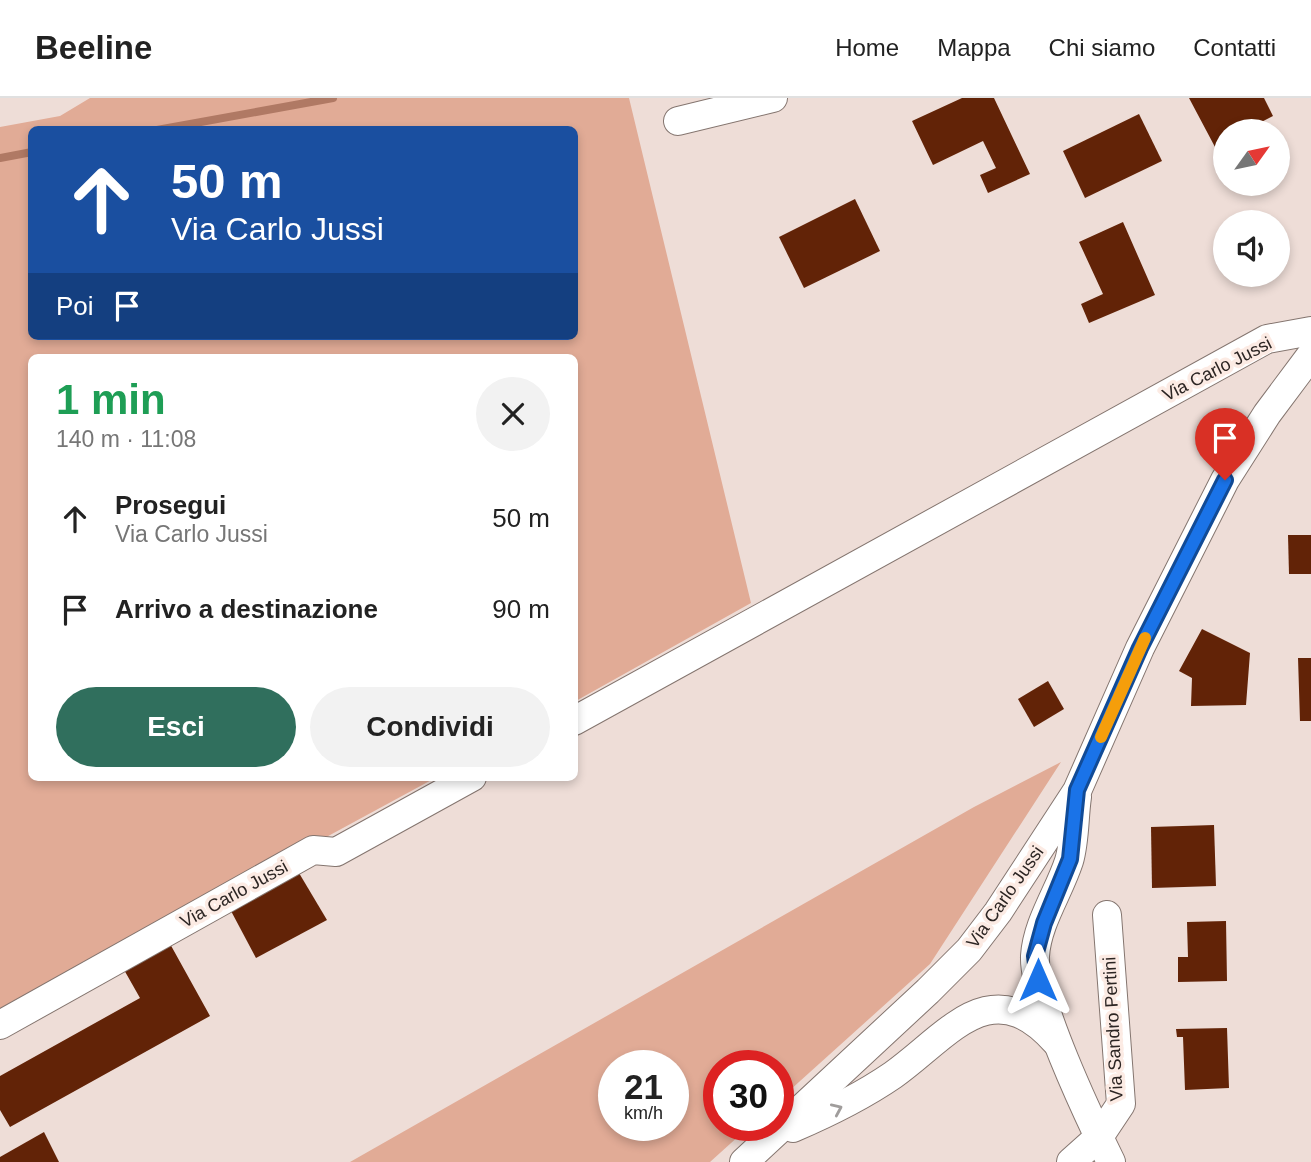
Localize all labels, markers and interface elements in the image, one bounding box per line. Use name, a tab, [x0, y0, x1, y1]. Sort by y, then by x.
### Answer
text: Beeline	[35, 29, 152, 66]
text: Home	[835, 34, 899, 61]
text: Mappa	[937, 34, 1011, 61]
text: Chi siamo	[1049, 34, 1155, 61]
text: Contatti	[1193, 34, 1276, 61]
north arrow	[1213, 119, 1290, 196]
map controls	[1213, 119, 1290, 287]
icon: ahead	[56, 154, 147, 245]
text: 50 m	[171, 154, 283, 208]
button: sound	[1213, 210, 1290, 287]
text: Via Carlo Jussi	[171, 211, 384, 247]
icon: arrive	[108, 287, 146, 325]
text: Poi	[56, 291, 94, 321]
street label: Via Carlo Jussi	[1159, 333, 1275, 405]
text: 1 min	[56, 376, 166, 423]
button: close	[476, 377, 550, 451]
pin	[1195, 408, 1255, 480]
icon: arrive	[1206, 419, 1244, 457]
text: 140 m · 11:08	[56, 426, 196, 452]
text: Prosegui	[115, 490, 226, 520]
icon: ahead	[56, 500, 94, 538]
text: 50 m	[492, 503, 550, 533]
text: Via Carlo Jussi	[115, 521, 268, 547]
icon: arrive	[56, 591, 94, 629]
text: Arrivo a destinazione	[115, 594, 378, 624]
text: 90 m	[492, 594, 550, 624]
button: Esci	[56, 687, 296, 767]
button: Condividi	[310, 687, 550, 767]
street label: Via Carlo Jussi	[962, 842, 1048, 952]
street label: Via Carlo Jussi	[177, 856, 291, 932]
position arrow	[1001, 943, 1075, 1017]
street label: Via Sandro Pertini	[1099, 956, 1127, 1102]
speed limit sign: 30	[703, 1050, 794, 1141]
text: 21	[624, 1067, 663, 1106]
text: km/h	[624, 1103, 663, 1123]
one-way arrow	[829, 1103, 842, 1117]

